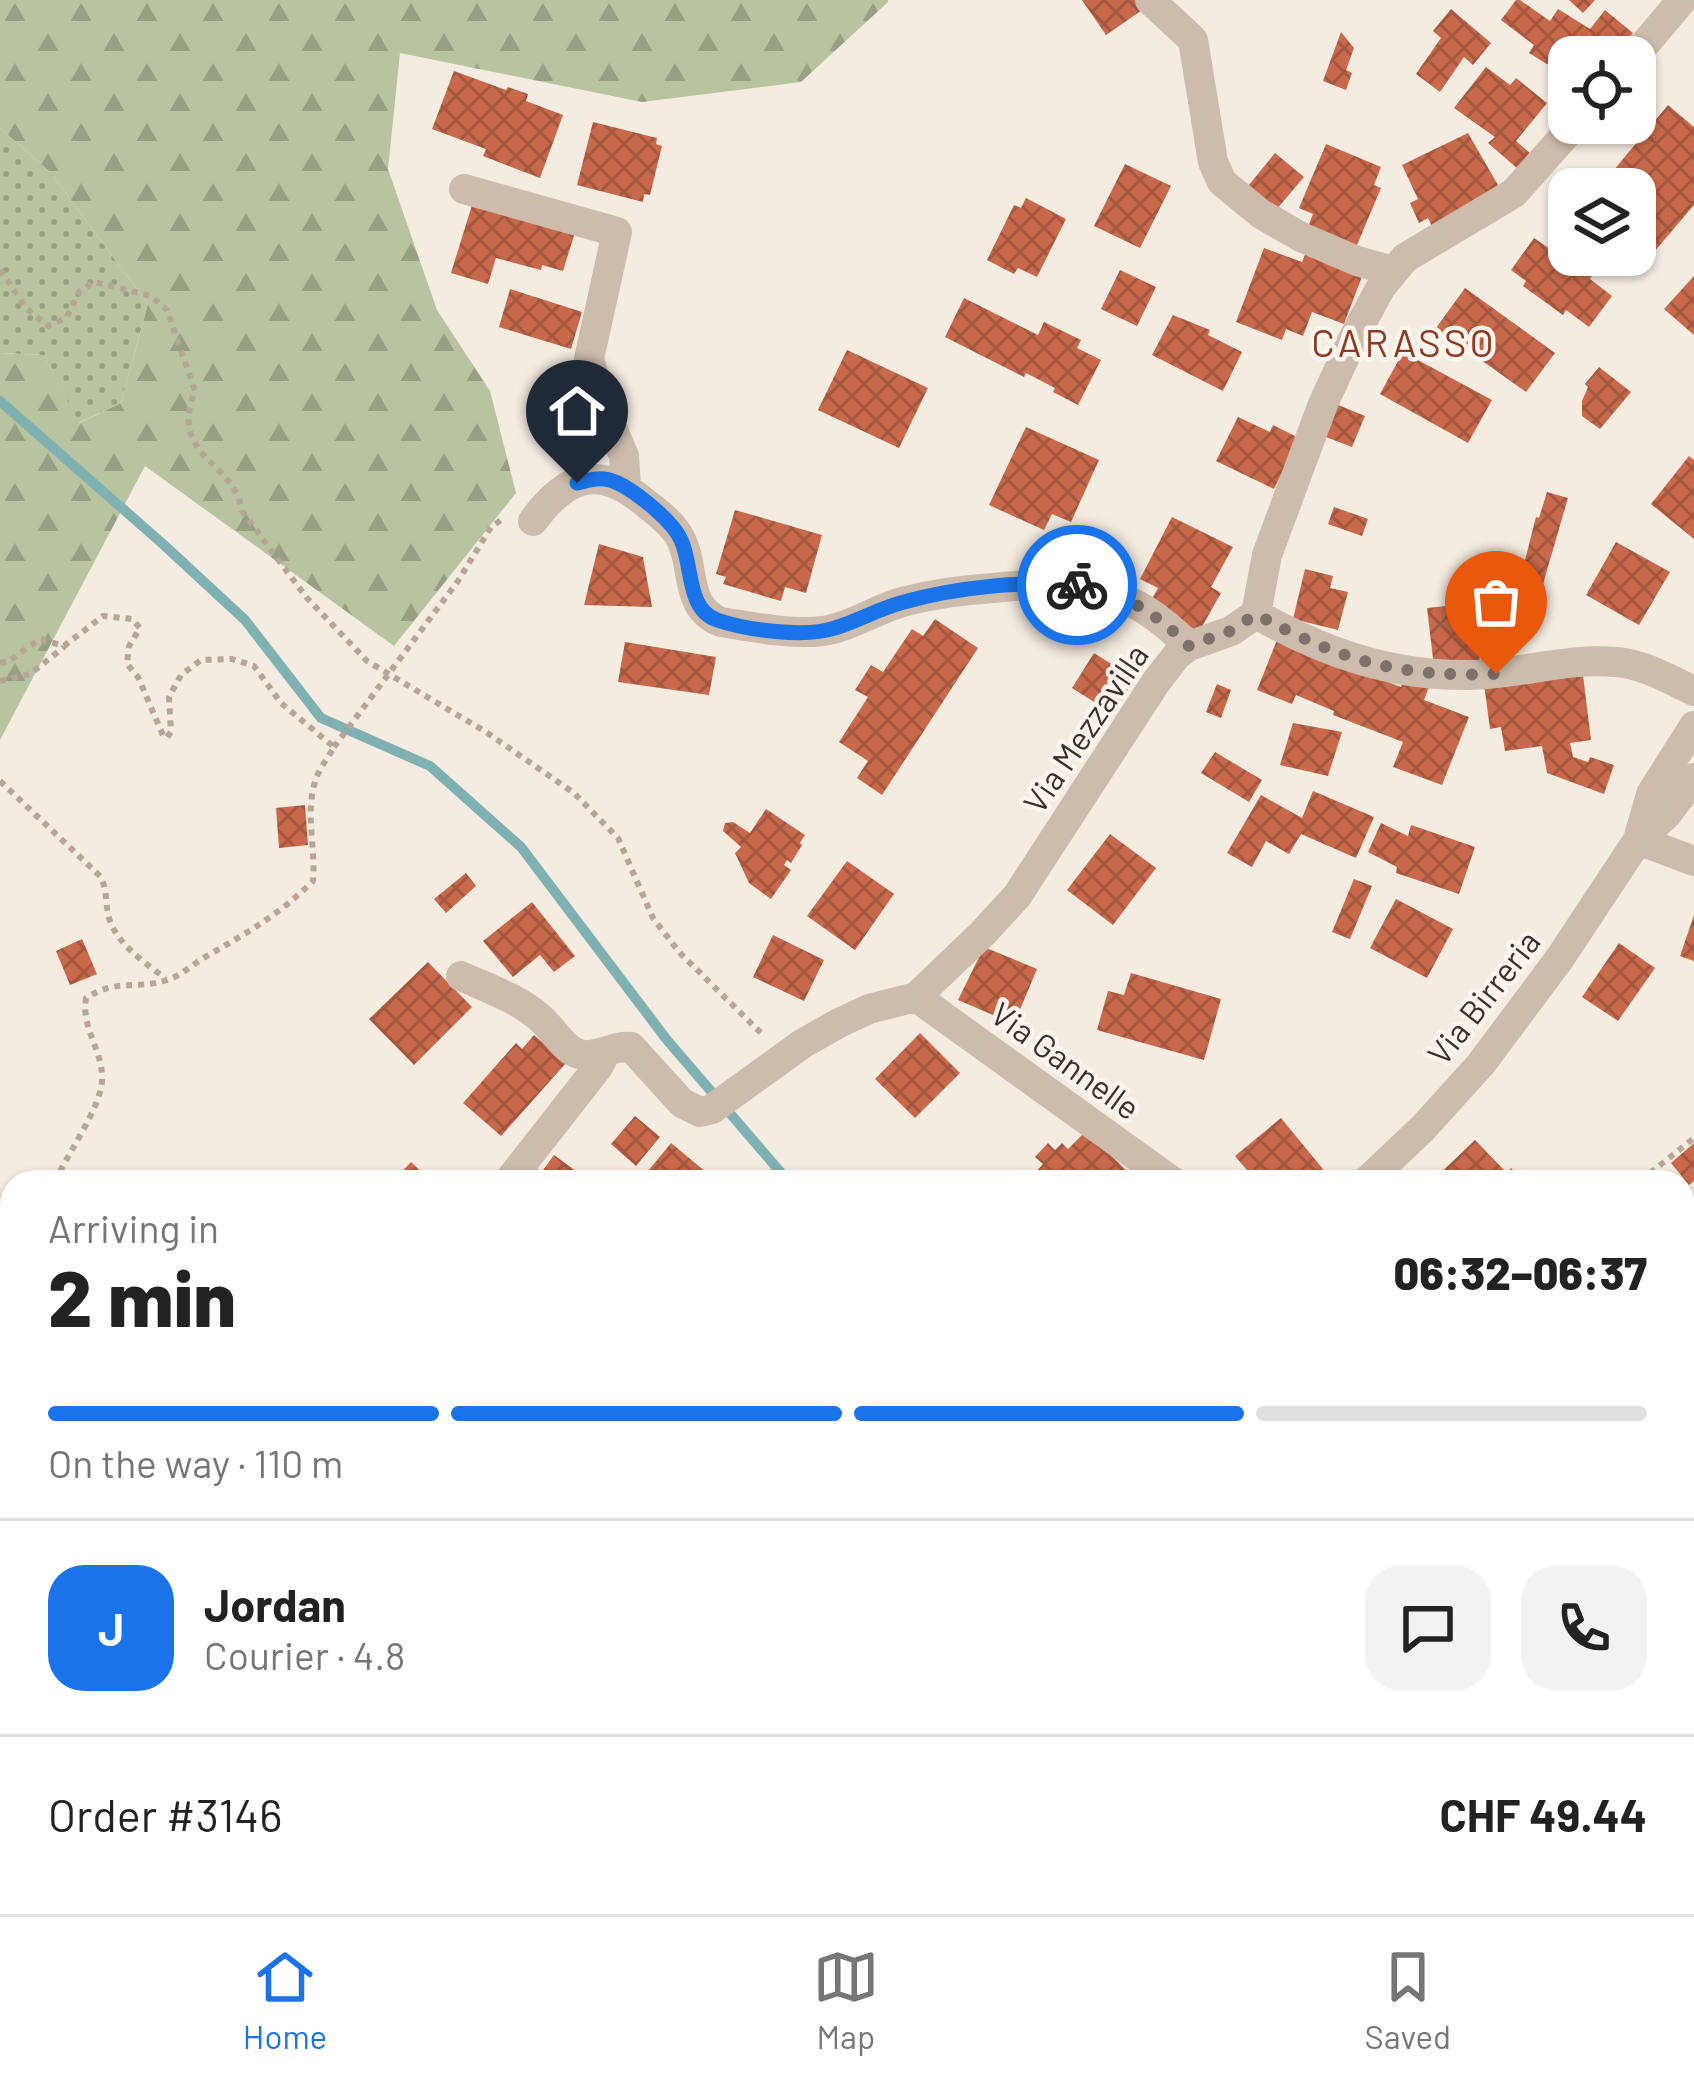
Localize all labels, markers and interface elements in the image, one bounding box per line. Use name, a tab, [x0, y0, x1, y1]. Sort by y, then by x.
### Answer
map controls	[1548, 36, 1656, 276]
button: locate	[1548, 36, 1656, 144]
button: layers	[1548, 168, 1656, 276]
district label: CARASSO	[1311, 318, 1497, 365]
pin	[526, 360, 628, 483]
icon: home	[544, 378, 610, 444]
courier	[1017, 525, 1137, 645]
pin	[1445, 551, 1547, 674]
icon: bike	[1044, 552, 1110, 618]
icon: bag	[1463, 569, 1529, 635]
street label: Via Mezzavilla	[1014, 636, 1156, 820]
street label: Via Birreria	[1418, 922, 1548, 1072]
street label: Via Gannelle	[984, 993, 1148, 1127]
text: Arriving in	[48, 1204, 219, 1251]
text: 06:32–06:37	[1394, 1245, 1647, 1299]
text: 2 min	[48, 1249, 236, 1343]
text: On the way · 110 m	[48, 1439, 343, 1486]
button: chat	[1365, 1565, 1491, 1691]
button: phone	[1521, 1565, 1647, 1691]
text: Jordan	[204, 1577, 346, 1631]
text: J	[98, 1601, 124, 1655]
text: Courier · 4.8	[204, 1631, 405, 1678]
text: Order #3146	[48, 1787, 282, 1841]
text: CHF 49.44	[1439, 1787, 1647, 1841]
tab: Home	[243, 1944, 327, 2056]
tab: Map	[813, 1944, 879, 2056]
tab: Saved	[1365, 1944, 1451, 2056]

